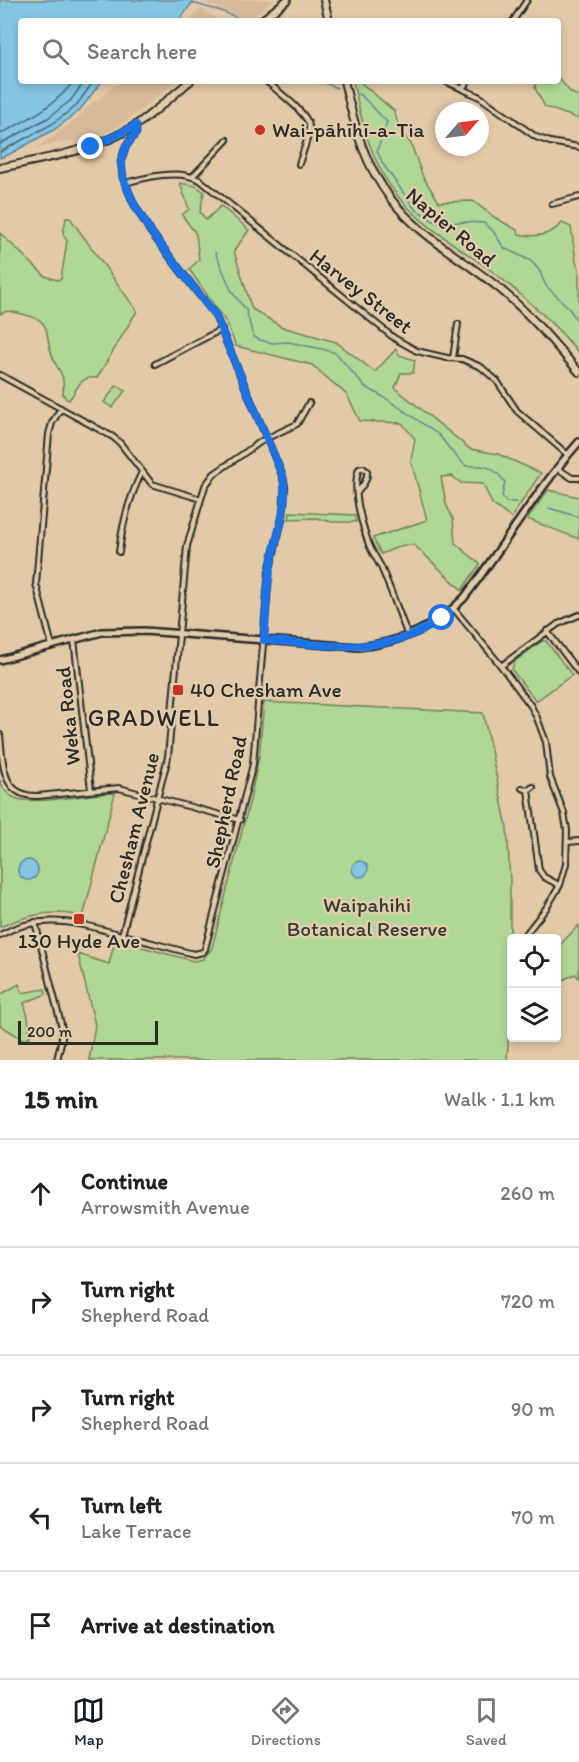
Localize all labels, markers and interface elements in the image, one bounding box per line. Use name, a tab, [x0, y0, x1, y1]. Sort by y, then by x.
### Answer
search box	[18, 18, 561, 84]
icon: search	[39, 35, 72, 68]
text: Search here	[87, 38, 197, 65]
north arrow	[435, 102, 489, 156]
place label: Wai-pāhīhī-a-Tia	[272, 117, 425, 142]
marker: Wai-pāhīhī-a-Tia	[253, 123, 267, 137]
route end	[77, 133, 103, 159]
street label: Napier Road	[401, 182, 502, 272]
street label: Harvey Street	[305, 243, 418, 339]
route start	[428, 604, 454, 630]
street label: Weka Road	[50, 665, 85, 767]
place label: 40 Chesham Ave	[190, 677, 342, 702]
marker: 40 Chesham Ave	[171, 683, 185, 697]
district label: GRADWELL	[88, 703, 220, 732]
street label: Shepherd Road	[199, 733, 252, 870]
street label: Chesham Avenue	[103, 750, 164, 906]
park label: Waipahihi Botanical Reserve	[287, 892, 447, 941]
marker: 130 Hyde Ave	[72, 912, 86, 926]
place label: 130 Hyde Ave	[18, 928, 140, 953]
map controls	[507, 934, 561, 1042]
button: locate	[507, 934, 561, 988]
button: layers	[507, 988, 561, 1042]
scale bar	[18, 1018, 158, 1046]
text: 200 m	[27, 1022, 72, 1041]
text: 15 min	[24, 1083, 98, 1115]
text: Walk · 1.1 km	[444, 1087, 555, 1111]
text: Continue	[81, 1168, 168, 1195]
icon: ahead	[24, 1177, 57, 1210]
text: 260 m	[500, 1181, 555, 1205]
text: Arrowsmith Avenue	[81, 1195, 250, 1219]
text: Turn right	[81, 1276, 175, 1303]
icon: right	[24, 1285, 57, 1318]
text: 720 m	[501, 1289, 555, 1313]
text: Shepherd Road	[81, 1303, 209, 1327]
text: Turn right	[81, 1384, 175, 1411]
icon: right	[24, 1393, 57, 1426]
text: 90 m	[511, 1397, 555, 1421]
text: Shepherd Road	[81, 1411, 209, 1435]
text: Turn left	[81, 1492, 162, 1519]
icon: left	[24, 1501, 57, 1534]
text: 70 m	[511, 1505, 555, 1529]
text: Lake Terrace	[81, 1519, 192, 1543]
icon: arrive	[24, 1609, 57, 1642]
text: Arrive at destination	[81, 1612, 275, 1639]
tab: Map	[72, 1694, 105, 1749]
tab: Directions	[250, 1694, 321, 1749]
tab: Saved	[466, 1694, 507, 1749]

